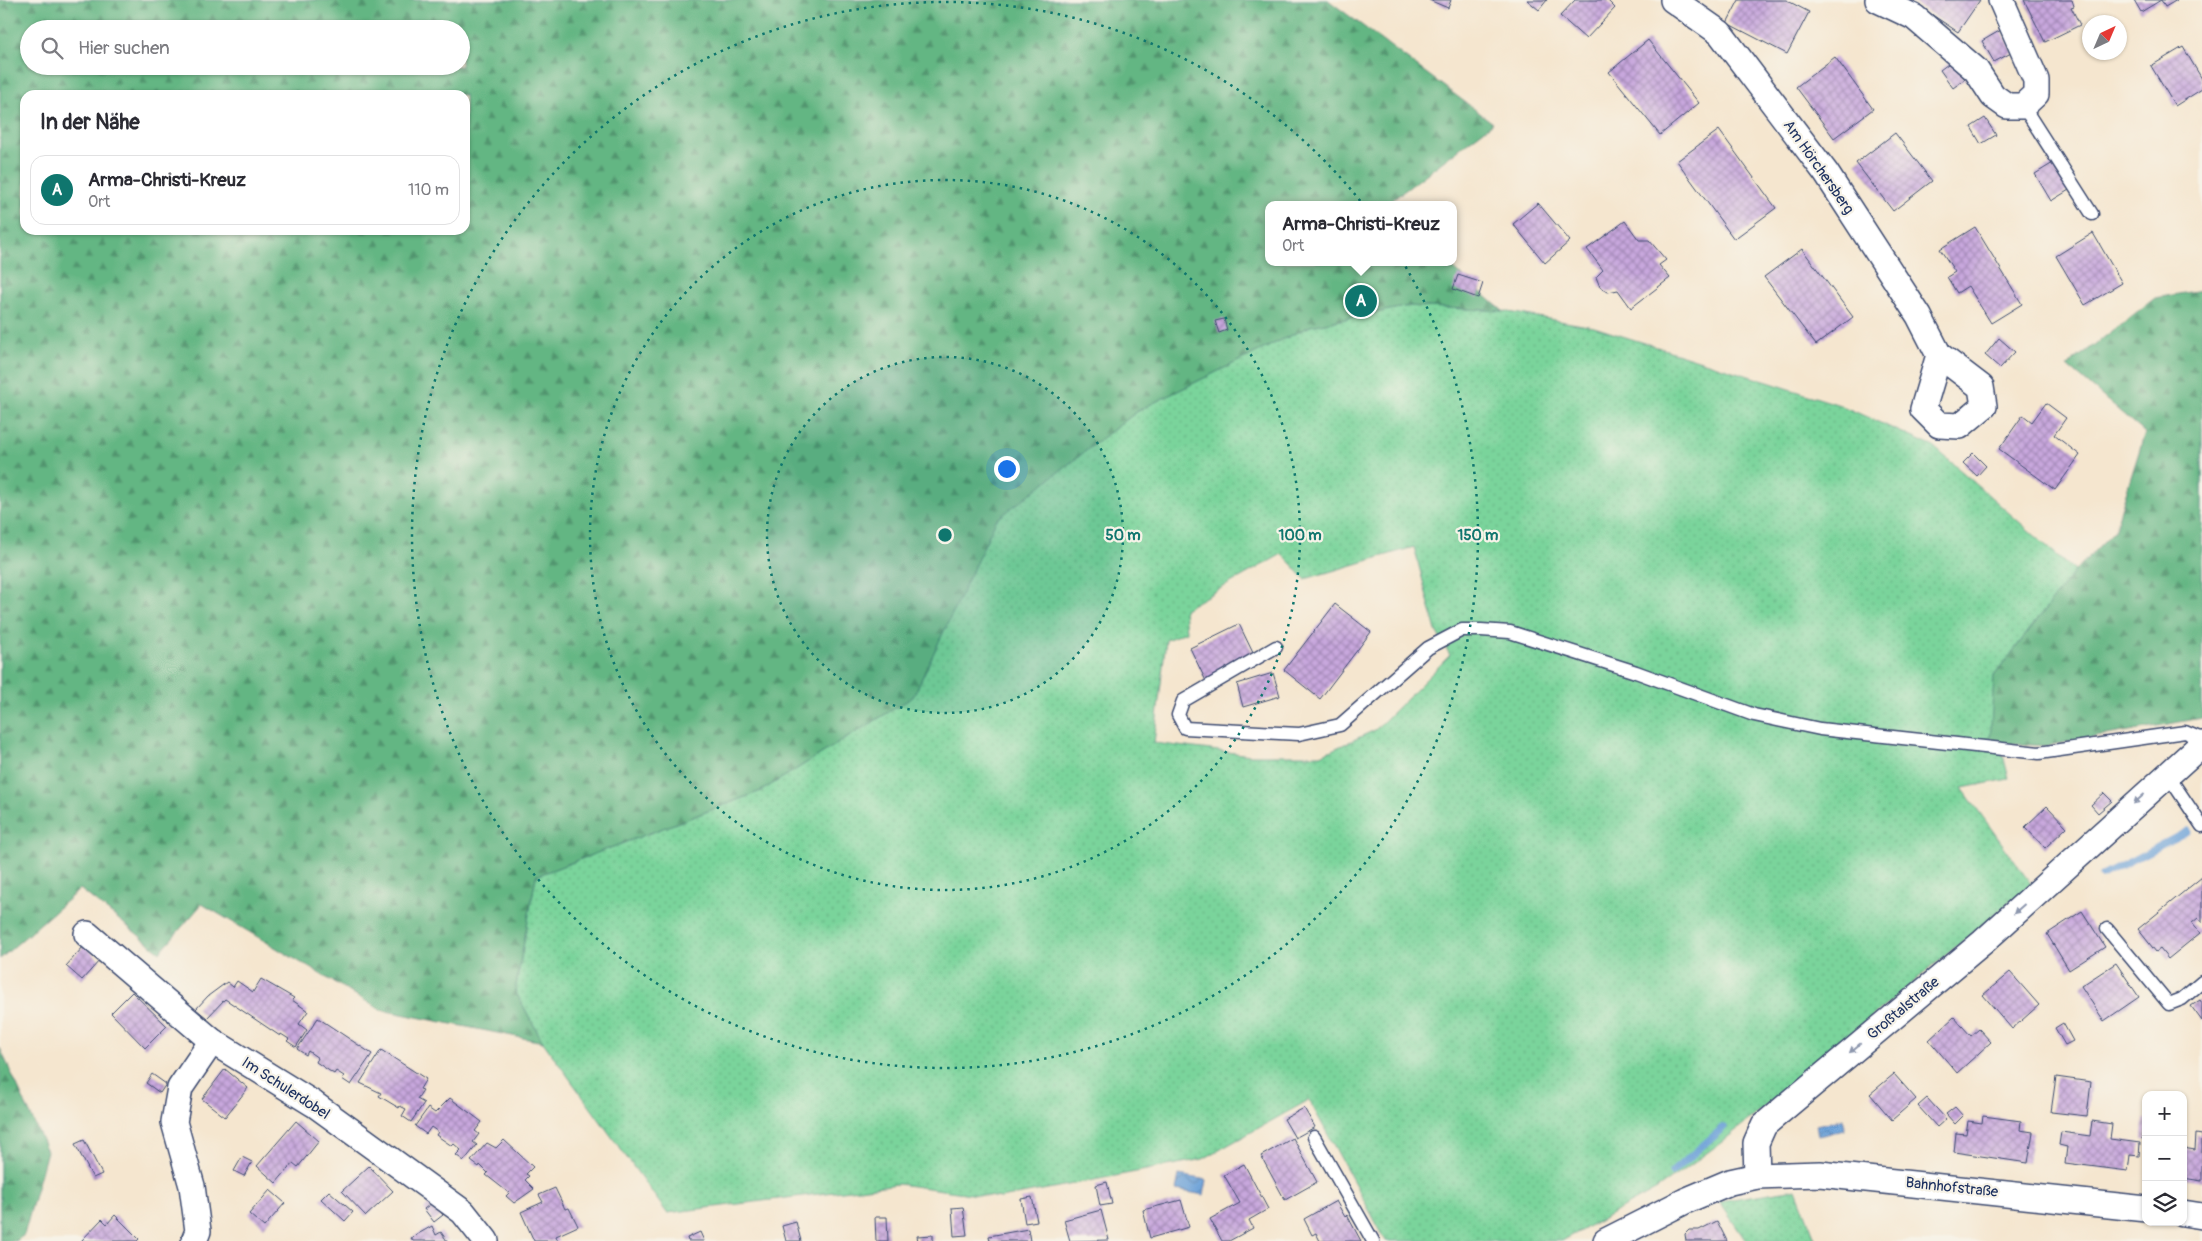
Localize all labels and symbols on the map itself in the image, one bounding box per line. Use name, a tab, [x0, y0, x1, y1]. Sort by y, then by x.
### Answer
north arrow	[2082, 15, 2127, 60]
street label: Am Hörchersberg	[1779, 116, 1858, 218]
pin: A	[1345, 282, 1377, 320]
your location	[994, 456, 1020, 482]
centre of rings	[936, 526, 954, 544]
text: 50 m	[1106, 526, 1140, 545]
text: 100 m	[1279, 526, 1321, 545]
text: 150 m	[1458, 526, 1498, 545]
one-way arrow	[2134, 793, 2146, 805]
one-way arrow	[2014, 903, 2026, 915]
street label: Großtalstraße	[1863, 972, 1944, 1044]
one-way arrow	[1849, 1043, 1862, 1054]
street label: Im Schulerdobel	[238, 1053, 333, 1124]
street label: Bahnhofstraße	[1905, 1173, 2000, 1202]

